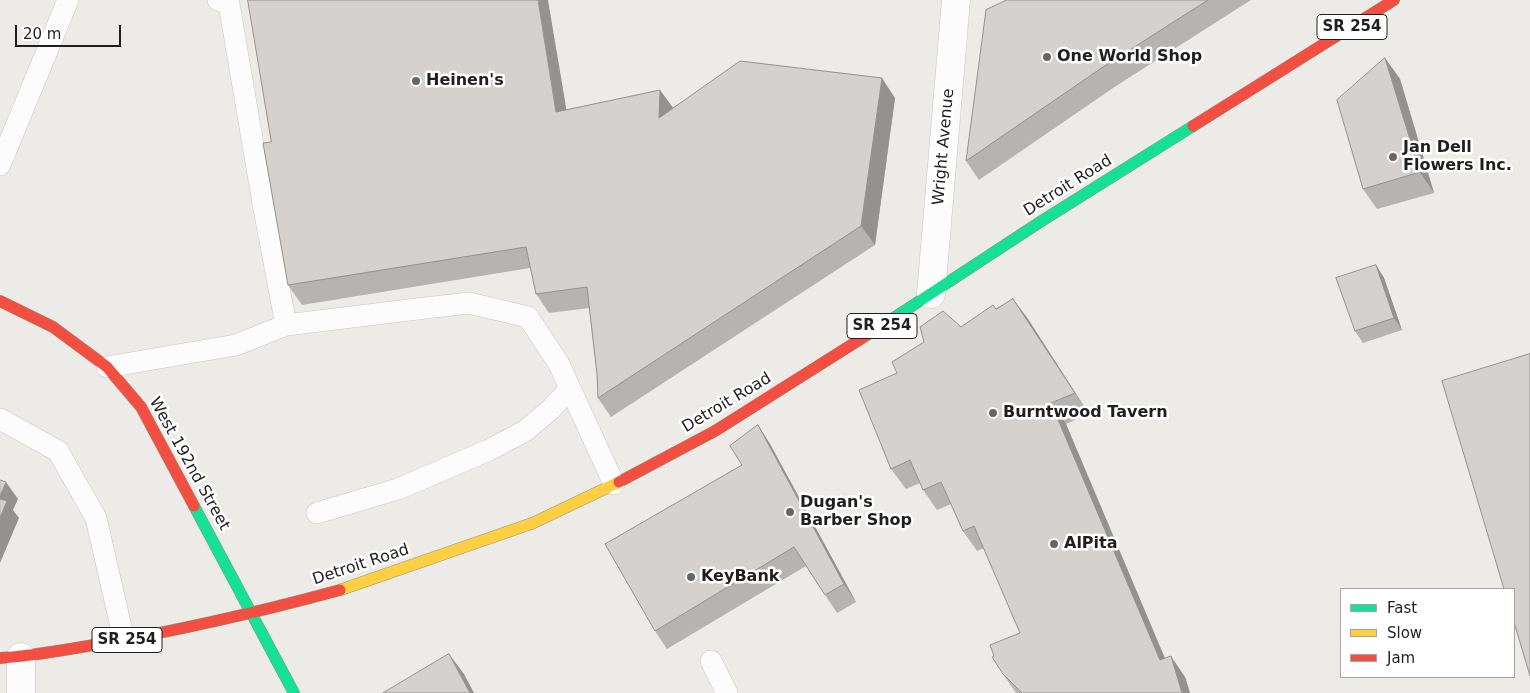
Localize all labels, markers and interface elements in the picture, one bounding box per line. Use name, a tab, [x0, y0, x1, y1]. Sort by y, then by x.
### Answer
scale bar	[18, 15, 124, 47]
road number: SR 254	[1317, 15, 1387, 40]
text: 20 m	[23, 25, 61, 43]
place label: One World Shop	[1057, 47, 1202, 67]
marker: One World Shop	[1041, 51, 1053, 63]
place label: Heinen's	[426, 71, 504, 91]
marker: Heinen's	[410, 75, 422, 87]
street label: Wright Avenue	[929, 88, 959, 206]
place label: Jan Dell Flowers Inc.	[1403, 138, 1512, 176]
street label: Detroit Road	[1020, 151, 1116, 221]
marker: Jan Dell Flowers Inc.	[1387, 151, 1399, 163]
road number: SR 254	[847, 314, 917, 338]
street label: Detroit Road	[679, 369, 775, 437]
street label: West 192nd Street	[144, 394, 234, 534]
place label: Burntwood Tavern	[1003, 403, 1168, 423]
marker: Burntwood Tavern	[987, 407, 999, 419]
place label: Dugan's Barber Shop	[800, 493, 912, 531]
marker: Dugan's Barber Shop	[784, 506, 796, 518]
place label: AlPita	[1064, 534, 1118, 554]
marker: AlPita	[1048, 538, 1060, 550]
street label: Detroit Road	[310, 540, 412, 590]
place label: KeyBank	[701, 567, 779, 587]
marker: KeyBank	[685, 571, 697, 583]
legend	[1340, 588, 1515, 678]
text: Fast	[1387, 599, 1417, 617]
text: Slow	[1387, 624, 1422, 642]
road number: SR 254	[92, 628, 162, 652]
text: Jam	[1387, 649, 1415, 667]

